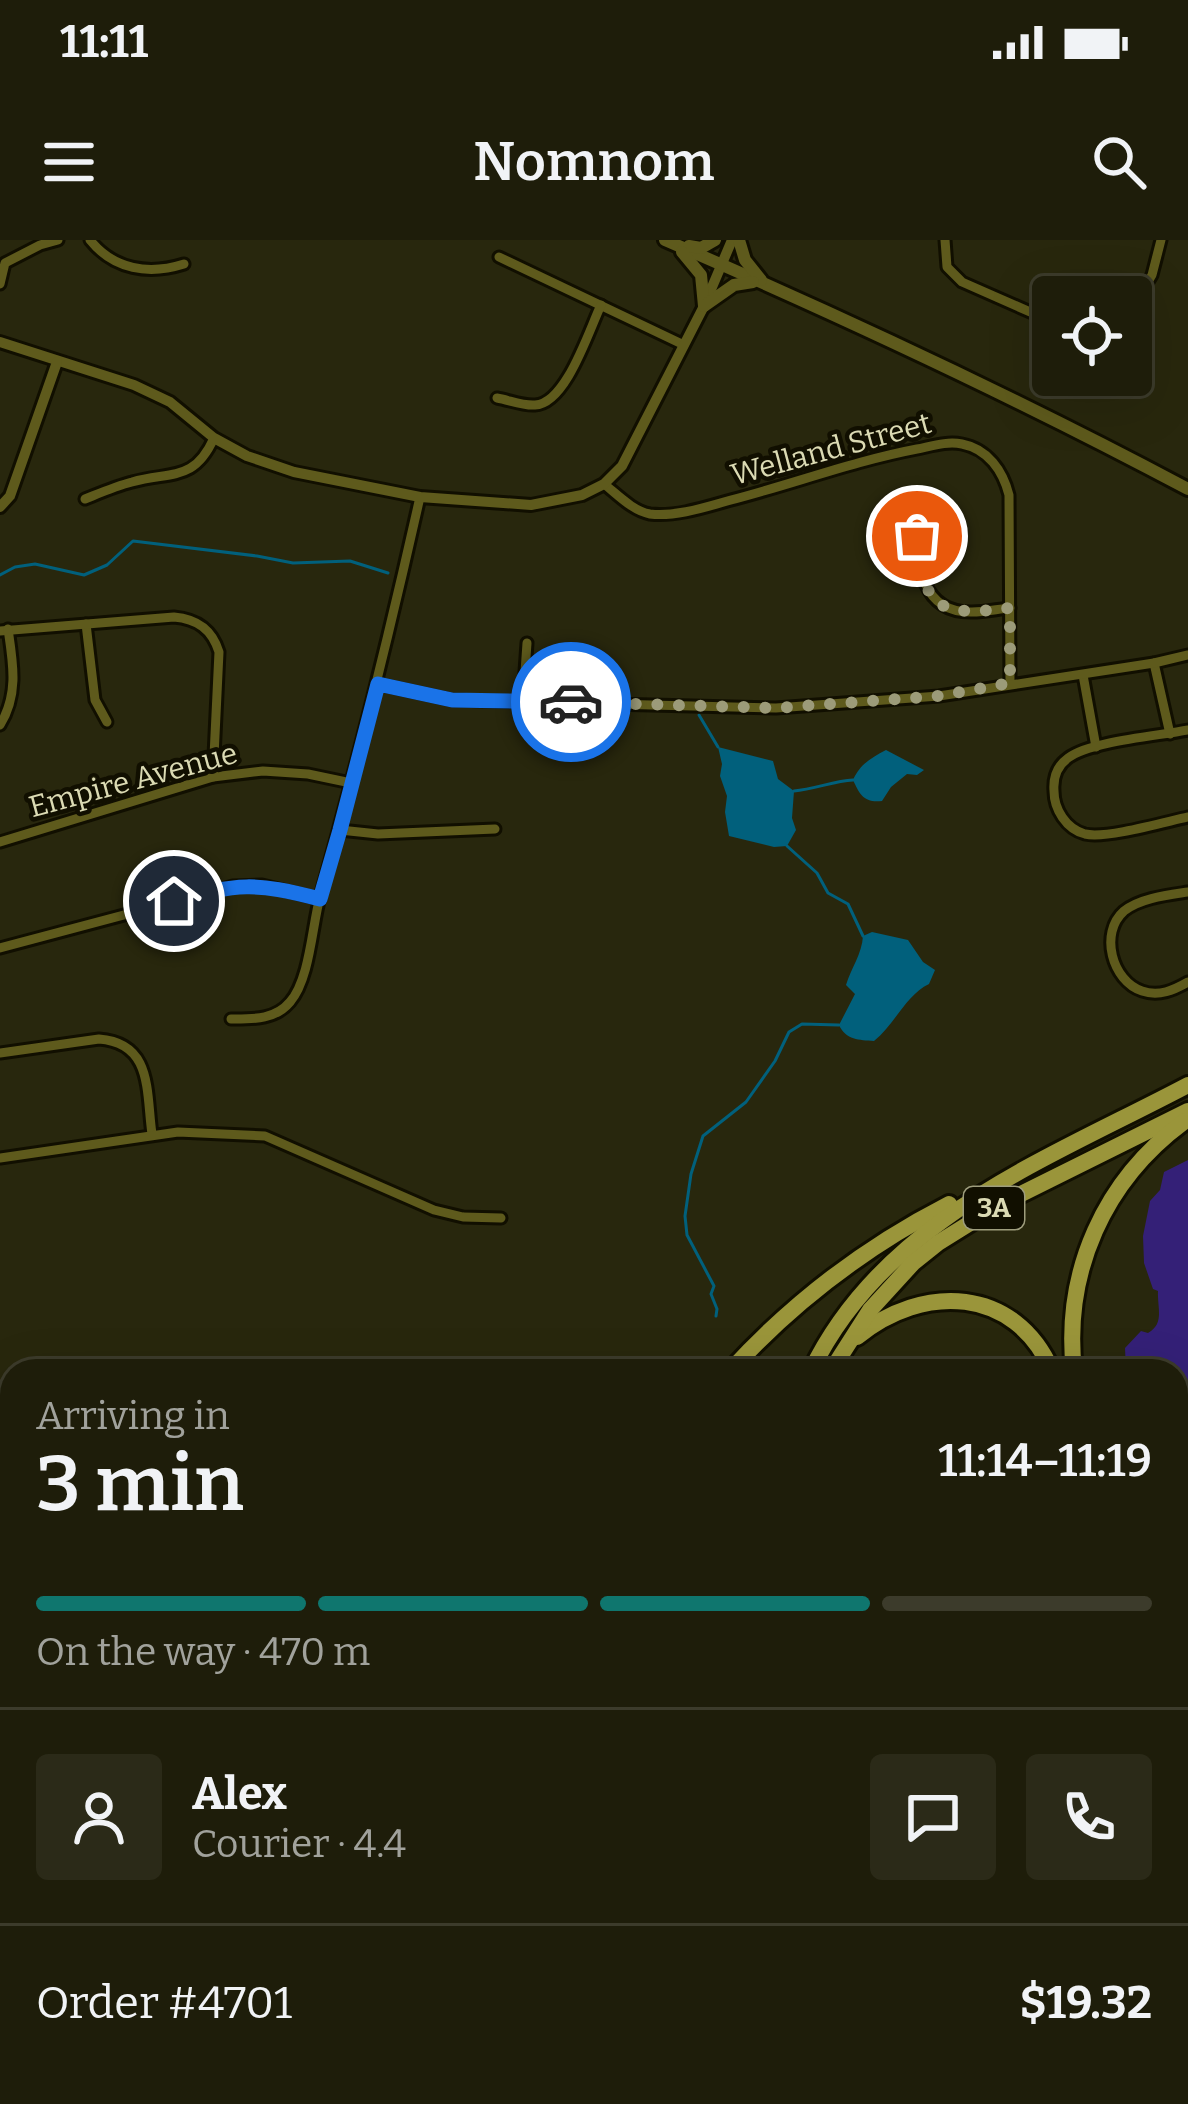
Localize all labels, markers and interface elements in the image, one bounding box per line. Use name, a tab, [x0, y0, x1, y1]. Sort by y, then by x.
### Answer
text: 11:11	[60, 15, 148, 69]
icon: menu	[36, 129, 102, 195]
icon: search	[1086, 129, 1152, 195]
text: Nomnom	[473, 130, 715, 194]
map controls	[1032, 276, 1152, 396]
button: locate	[1032, 276, 1152, 396]
street label: Welland Street	[727, 405, 935, 493]
pin	[866, 485, 968, 587]
icon: bag	[884, 503, 950, 569]
courier	[511, 642, 631, 762]
icon: car	[538, 669, 604, 735]
street label: Empire Avenue	[25, 735, 241, 825]
pin	[123, 850, 225, 952]
icon: home	[141, 868, 207, 934]
road number: 3A	[964, 1187, 1024, 1229]
text: Arriving in	[36, 1393, 230, 1439]
text: 11:14–11:19	[938, 1434, 1152, 1488]
text: 3 min	[36, 1437, 244, 1531]
text: On the way · 470 m	[36, 1629, 370, 1675]
button: person	[36, 1754, 162, 1880]
button: chat	[870, 1754, 996, 1880]
button: phone	[1026, 1754, 1152, 1880]
text: Alex	[192, 1767, 287, 1821]
text: Courier · 4.4	[192, 1821, 406, 1867]
text: Order #4701	[36, 1976, 292, 2030]
text: $19.32	[1020, 1976, 1152, 2030]

